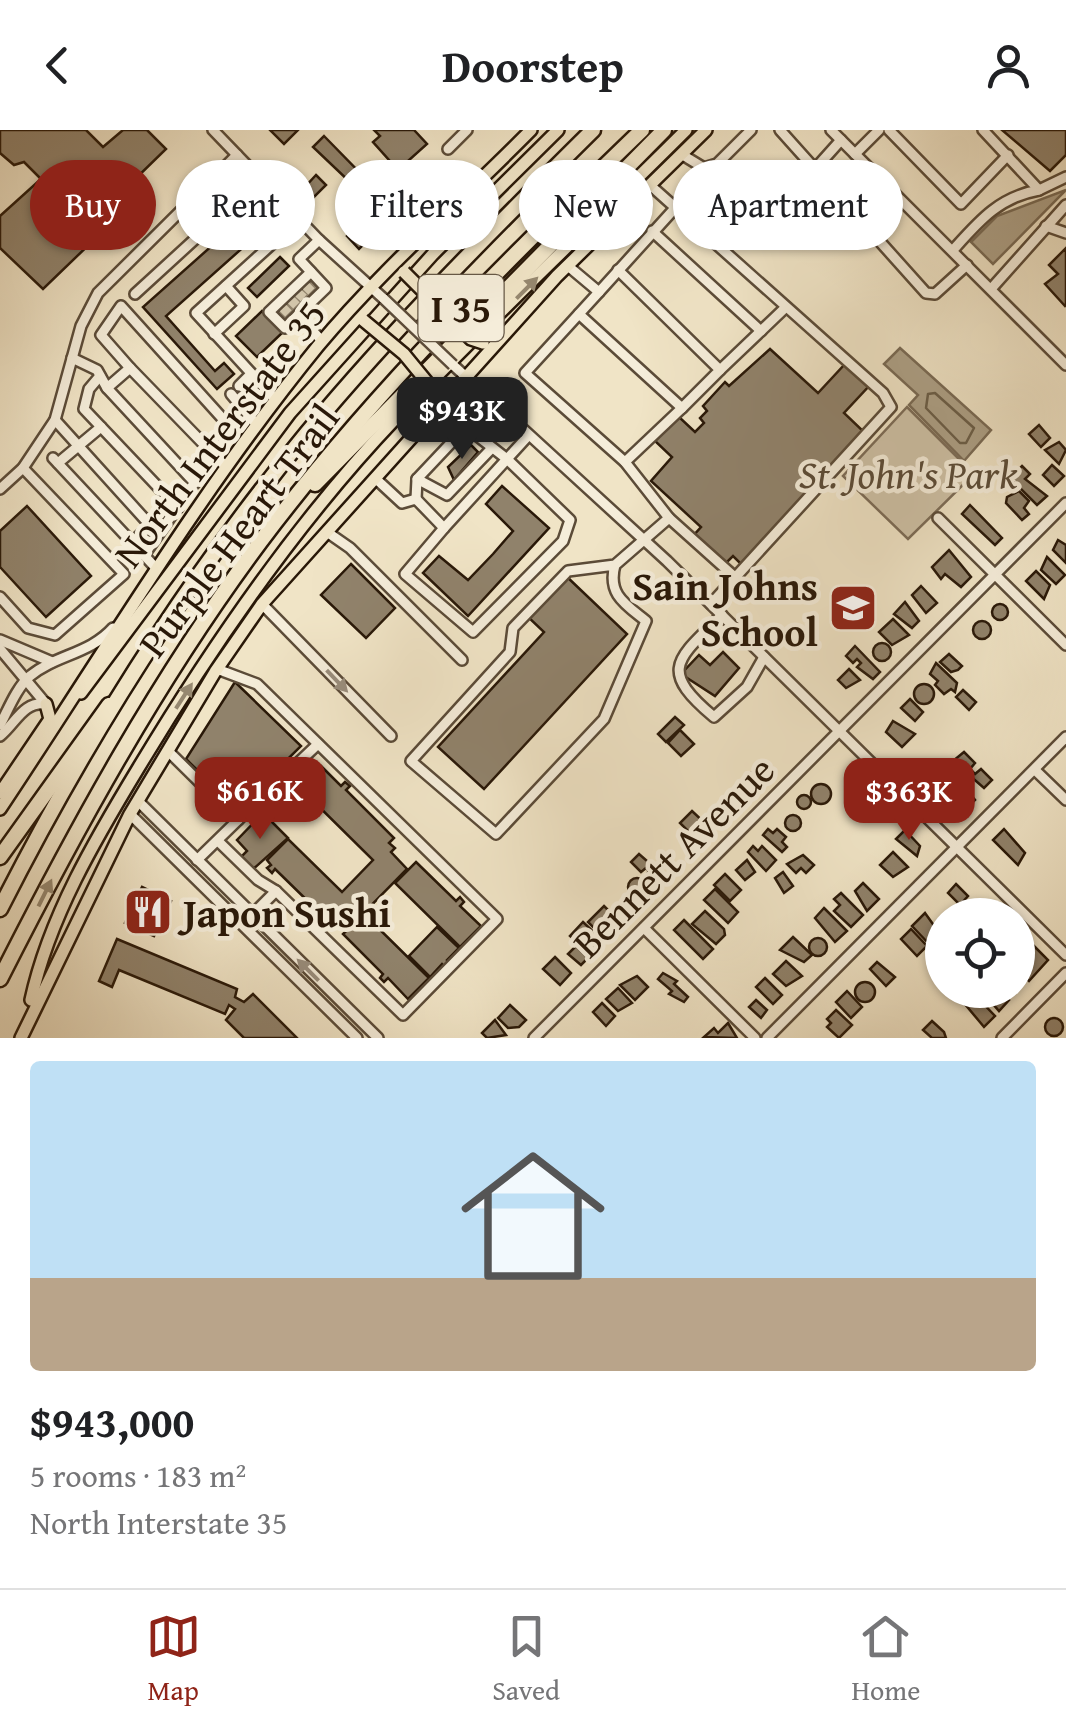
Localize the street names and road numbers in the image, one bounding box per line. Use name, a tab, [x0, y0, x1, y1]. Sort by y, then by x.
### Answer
road number: I 35	[418, 275, 504, 341]
street label: North Interstate 35	[99, 287, 339, 579]
street label: Purple Heart Trail	[123, 391, 353, 669]
street label: Bennett Avenue	[558, 741, 788, 971]

